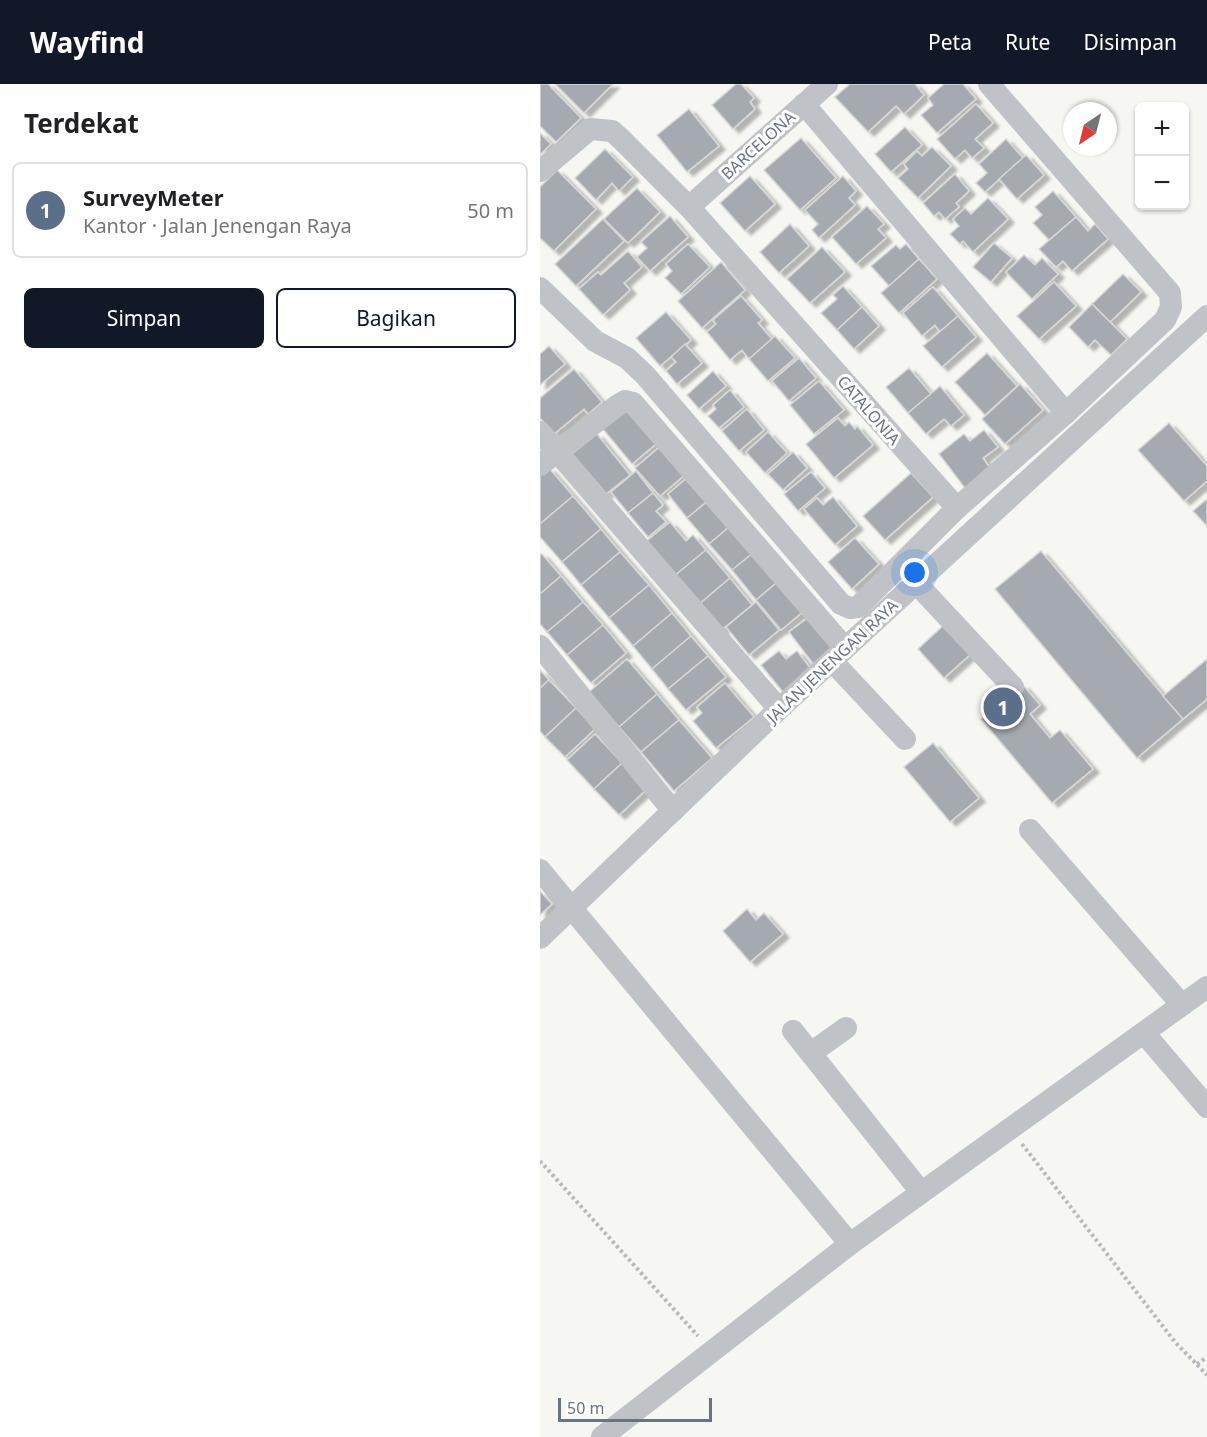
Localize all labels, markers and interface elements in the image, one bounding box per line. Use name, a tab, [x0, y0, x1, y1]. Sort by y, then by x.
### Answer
text: Wayfind	[30, 23, 144, 61]
text: Peta	[928, 28, 972, 56]
text: Rute	[1005, 28, 1050, 56]
text: Disimpan	[1083, 28, 1177, 56]
north arrow	[1063, 102, 1117, 156]
map controls	[1135, 102, 1189, 210]
button: +	[1135, 102, 1189, 156]
text: Terdekat	[24, 105, 139, 141]
street label: BARCELONA	[716, 105, 800, 184]
button: −	[1135, 156, 1189, 210]
text: SurveyMeter	[83, 182, 223, 212]
text: 1	[40, 197, 51, 224]
text: 50 m	[467, 197, 514, 224]
text: Kantor · Jalan Jenengan Raya	[83, 212, 352, 239]
button: Simpan	[24, 288, 264, 348]
button: Bagikan	[276, 288, 516, 348]
street label: CATALONIA	[833, 370, 906, 450]
your location	[900, 558, 929, 587]
street label: JALAN JENENGAN RAYA	[760, 594, 903, 729]
pin: 1	[984, 684, 1022, 730]
scale bar	[558, 1395, 712, 1422]
text: 50 m	[567, 1397, 604, 1419]

